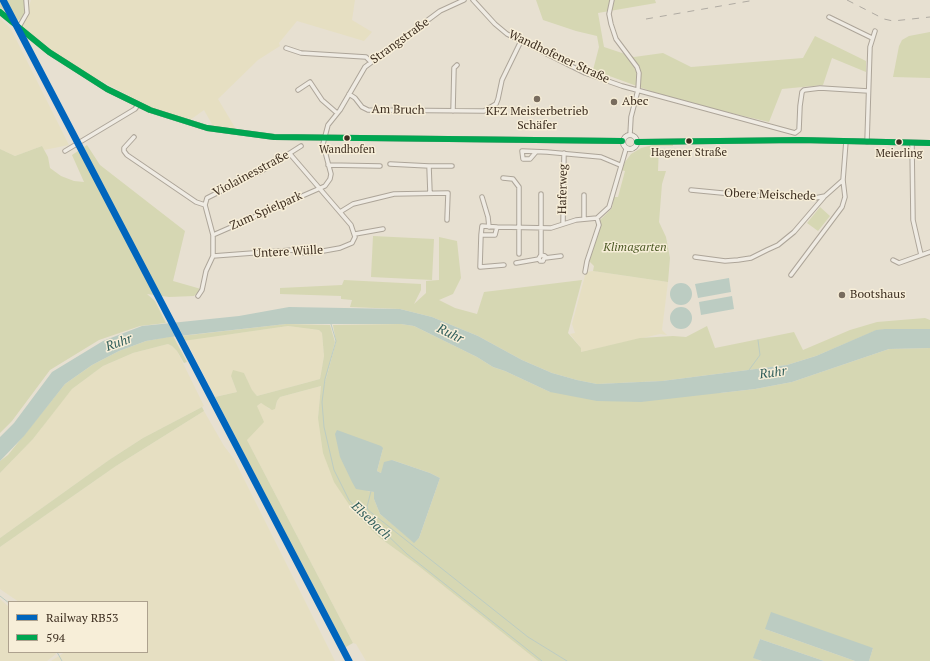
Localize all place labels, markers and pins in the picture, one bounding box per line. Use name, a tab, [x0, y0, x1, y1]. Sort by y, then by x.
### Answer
marker: KFZ Meisterbetrieb Schäfer	[532, 94, 542, 104]
place label: Abec	[622, 95, 648, 109]
marker: Abec	[609, 97, 619, 107]
place label: KFZ Meisterbetrieb Schäfer	[486, 105, 588, 133]
marker: Wandhofen	[342, 133, 352, 143]
marker: Hagener Straße	[684, 136, 694, 146]
marker: Meierling	[894, 137, 904, 147]
place label: Wandhofen	[319, 143, 375, 157]
place label: Hagener Straße	[651, 146, 727, 160]
place label: Meierling	[875, 147, 923, 161]
place label: Bootshaus	[850, 288, 905, 302]
marker: Bootshaus	[837, 290, 847, 300]

